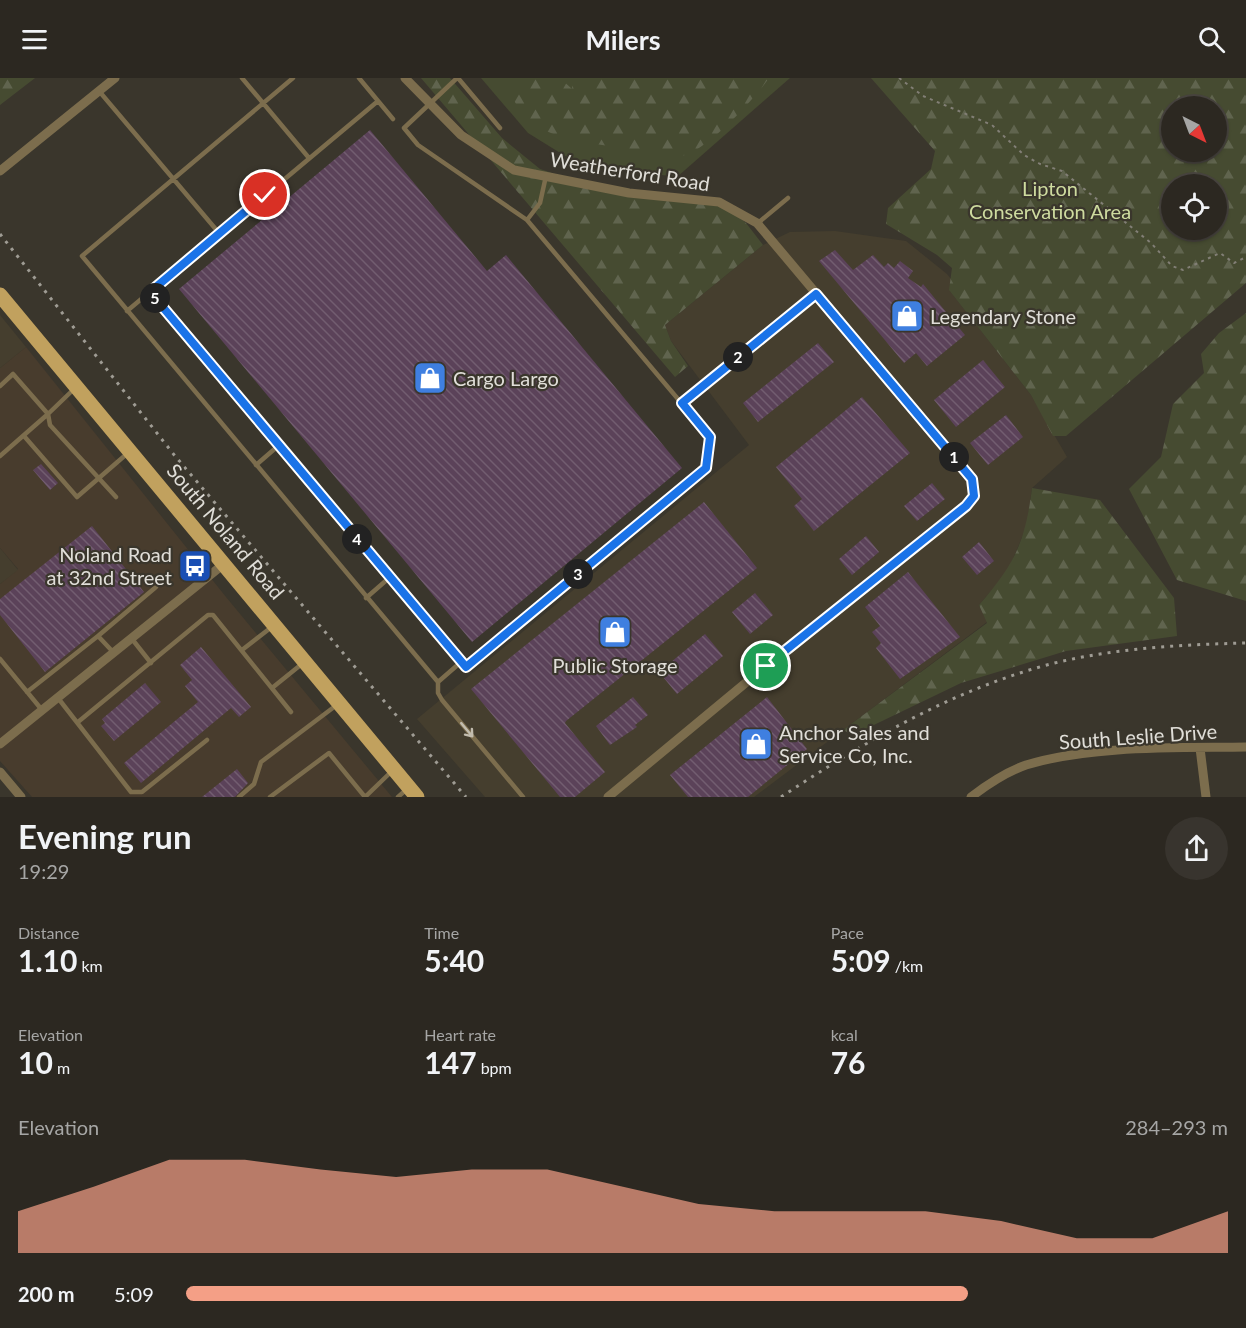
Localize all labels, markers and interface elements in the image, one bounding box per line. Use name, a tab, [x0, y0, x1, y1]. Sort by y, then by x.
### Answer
icon: menu	[18, 23, 51, 56]
text: Milers	[585, 23, 661, 56]
icon: search	[1195, 23, 1228, 56]
north arrow	[1161, 96, 1227, 162]
map controls	[1161, 96, 1227, 240]
street label: Weatherford Road	[548, 146, 712, 196]
pin	[239, 169, 290, 220]
button: locate	[1161, 174, 1227, 240]
park label: Lipton Conservation Area	[969, 176, 1131, 223]
icon: check	[248, 178, 281, 211]
pin: 5	[140, 283, 170, 313]
text: 5	[150, 288, 160, 307]
shop icon: Legendary Stone	[889, 298, 925, 334]
place label: Legendary Stone	[930, 304, 1076, 328]
pin: 2	[723, 342, 753, 372]
text: 2	[733, 347, 743, 366]
shop icon: Cargo Largo	[412, 360, 448, 396]
place label: Cargo Largo	[453, 366, 559, 390]
pin: 1	[939, 442, 969, 472]
text: 1	[949, 447, 959, 466]
street label: South Noland Road	[162, 458, 290, 604]
pin: 4	[342, 524, 372, 554]
text: 4	[352, 529, 362, 548]
place label: Noland Road at 32nd Street	[47, 542, 172, 589]
bus stop icon: Noland Road at 32nd Street	[177, 548, 213, 584]
pin: 3	[563, 559, 593, 589]
text: 3	[573, 564, 583, 583]
shop icon: Public Storage	[597, 614, 633, 650]
pin	[740, 640, 791, 691]
icon: arrive	[749, 649, 782, 682]
place label: Public Storage	[552, 653, 678, 677]
street label: South Leslie Drive	[1058, 719, 1218, 753]
place label: Anchor Sales and Service Co, Inc.	[779, 720, 930, 767]
one-way arrow	[460, 722, 474, 737]
shop icon: Anchor Sales and Service Co, Inc.	[738, 726, 774, 762]
text: Evening run	[18, 816, 192, 856]
button: share	[1165, 817, 1228, 880]
text: 19:29	[18, 859, 69, 883]
text: Distance	[18, 923, 79, 942]
text: Time	[424, 923, 459, 942]
text: Pace	[831, 923, 864, 942]
text: 1.10	[18, 942, 77, 978]
text: 5:40	[424, 942, 484, 978]
text: 5:09	[831, 942, 891, 978]
text: km	[77, 956, 103, 975]
text: /km	[891, 956, 923, 975]
text: Elevation	[18, 1025, 83, 1044]
text: Heart rate	[424, 1025, 496, 1044]
text: kcal	[831, 1025, 858, 1044]
text: 10	[18, 1044, 53, 1080]
text: 147	[424, 1044, 477, 1080]
text: 76	[831, 1044, 865, 1080]
text: m	[53, 1058, 70, 1077]
text: bpm	[477, 1058, 512, 1077]
text: Elevation	[18, 1115, 99, 1139]
text: 284–293 m	[1125, 1115, 1228, 1139]
text: 200 m	[18, 1282, 74, 1306]
text: 5:09	[114, 1282, 154, 1306]

